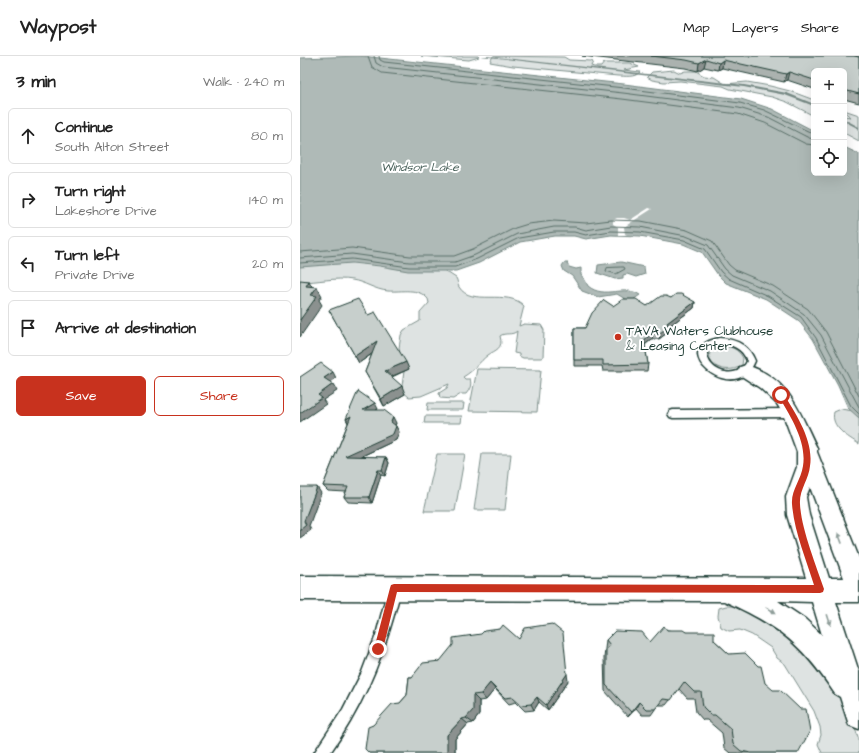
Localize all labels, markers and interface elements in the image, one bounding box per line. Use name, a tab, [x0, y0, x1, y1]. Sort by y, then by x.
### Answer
text: Waypost	[20, 14, 96, 41]
text: Map	[683, 18, 710, 38]
text: Layers	[732, 18, 779, 38]
text: Share	[801, 18, 839, 38]
map controls	[811, 68, 847, 176]
button: +	[811, 68, 847, 104]
text: 3 min	[16, 70, 56, 94]
text: Walk · 240 m	[203, 73, 284, 91]
button: −	[811, 104, 847, 140]
text: Continue	[55, 117, 113, 138]
icon: ahead	[17, 125, 39, 147]
text: 80 m	[251, 127, 283, 145]
text: South Alton Street	[55, 138, 169, 156]
button: locate	[811, 140, 847, 176]
water label: Windsor Lake	[381, 159, 459, 176]
text: Turn right	[55, 181, 126, 202]
icon: right	[17, 189, 39, 211]
text: 140 m	[249, 191, 283, 209]
text: Lakeshore Drive	[55, 202, 157, 220]
text: Turn left	[55, 245, 119, 266]
icon: left	[17, 253, 39, 275]
text: 20 m	[252, 255, 283, 273]
text: Private Drive	[55, 266, 135, 284]
icon: arrive	[17, 317, 39, 339]
text: Arrive at destination	[55, 318, 196, 339]
place label: TAVA Waters Clubhouse & Leasing Center	[626, 322, 773, 356]
marker: TAVA Waters Clubhouse & Leasing Center	[613, 332, 623, 342]
button: Save	[16, 376, 146, 416]
button: Share	[154, 376, 284, 416]
route start	[772, 386, 790, 404]
one-way arrow	[837, 532, 843, 544]
one-way arrow	[765, 606, 777, 613]
one-way arrow	[826, 614, 832, 626]
route end	[369, 640, 387, 658]

